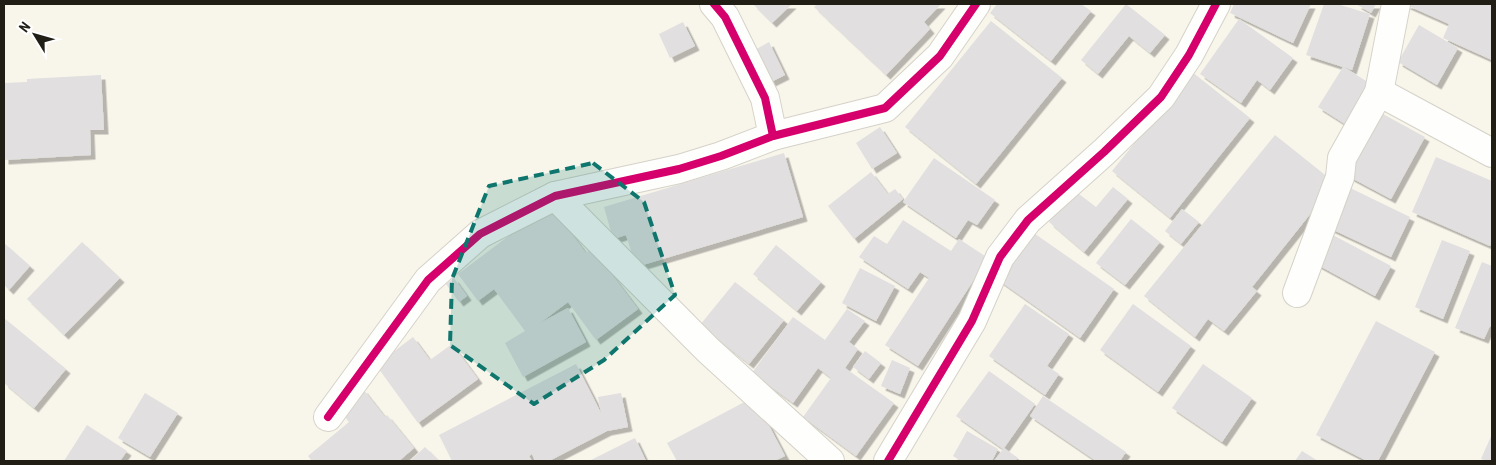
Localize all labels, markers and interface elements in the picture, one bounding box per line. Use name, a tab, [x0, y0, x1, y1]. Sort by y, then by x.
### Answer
north arrow	[10, 10, 60, 60]
text: N	[16, 19, 34, 35]

